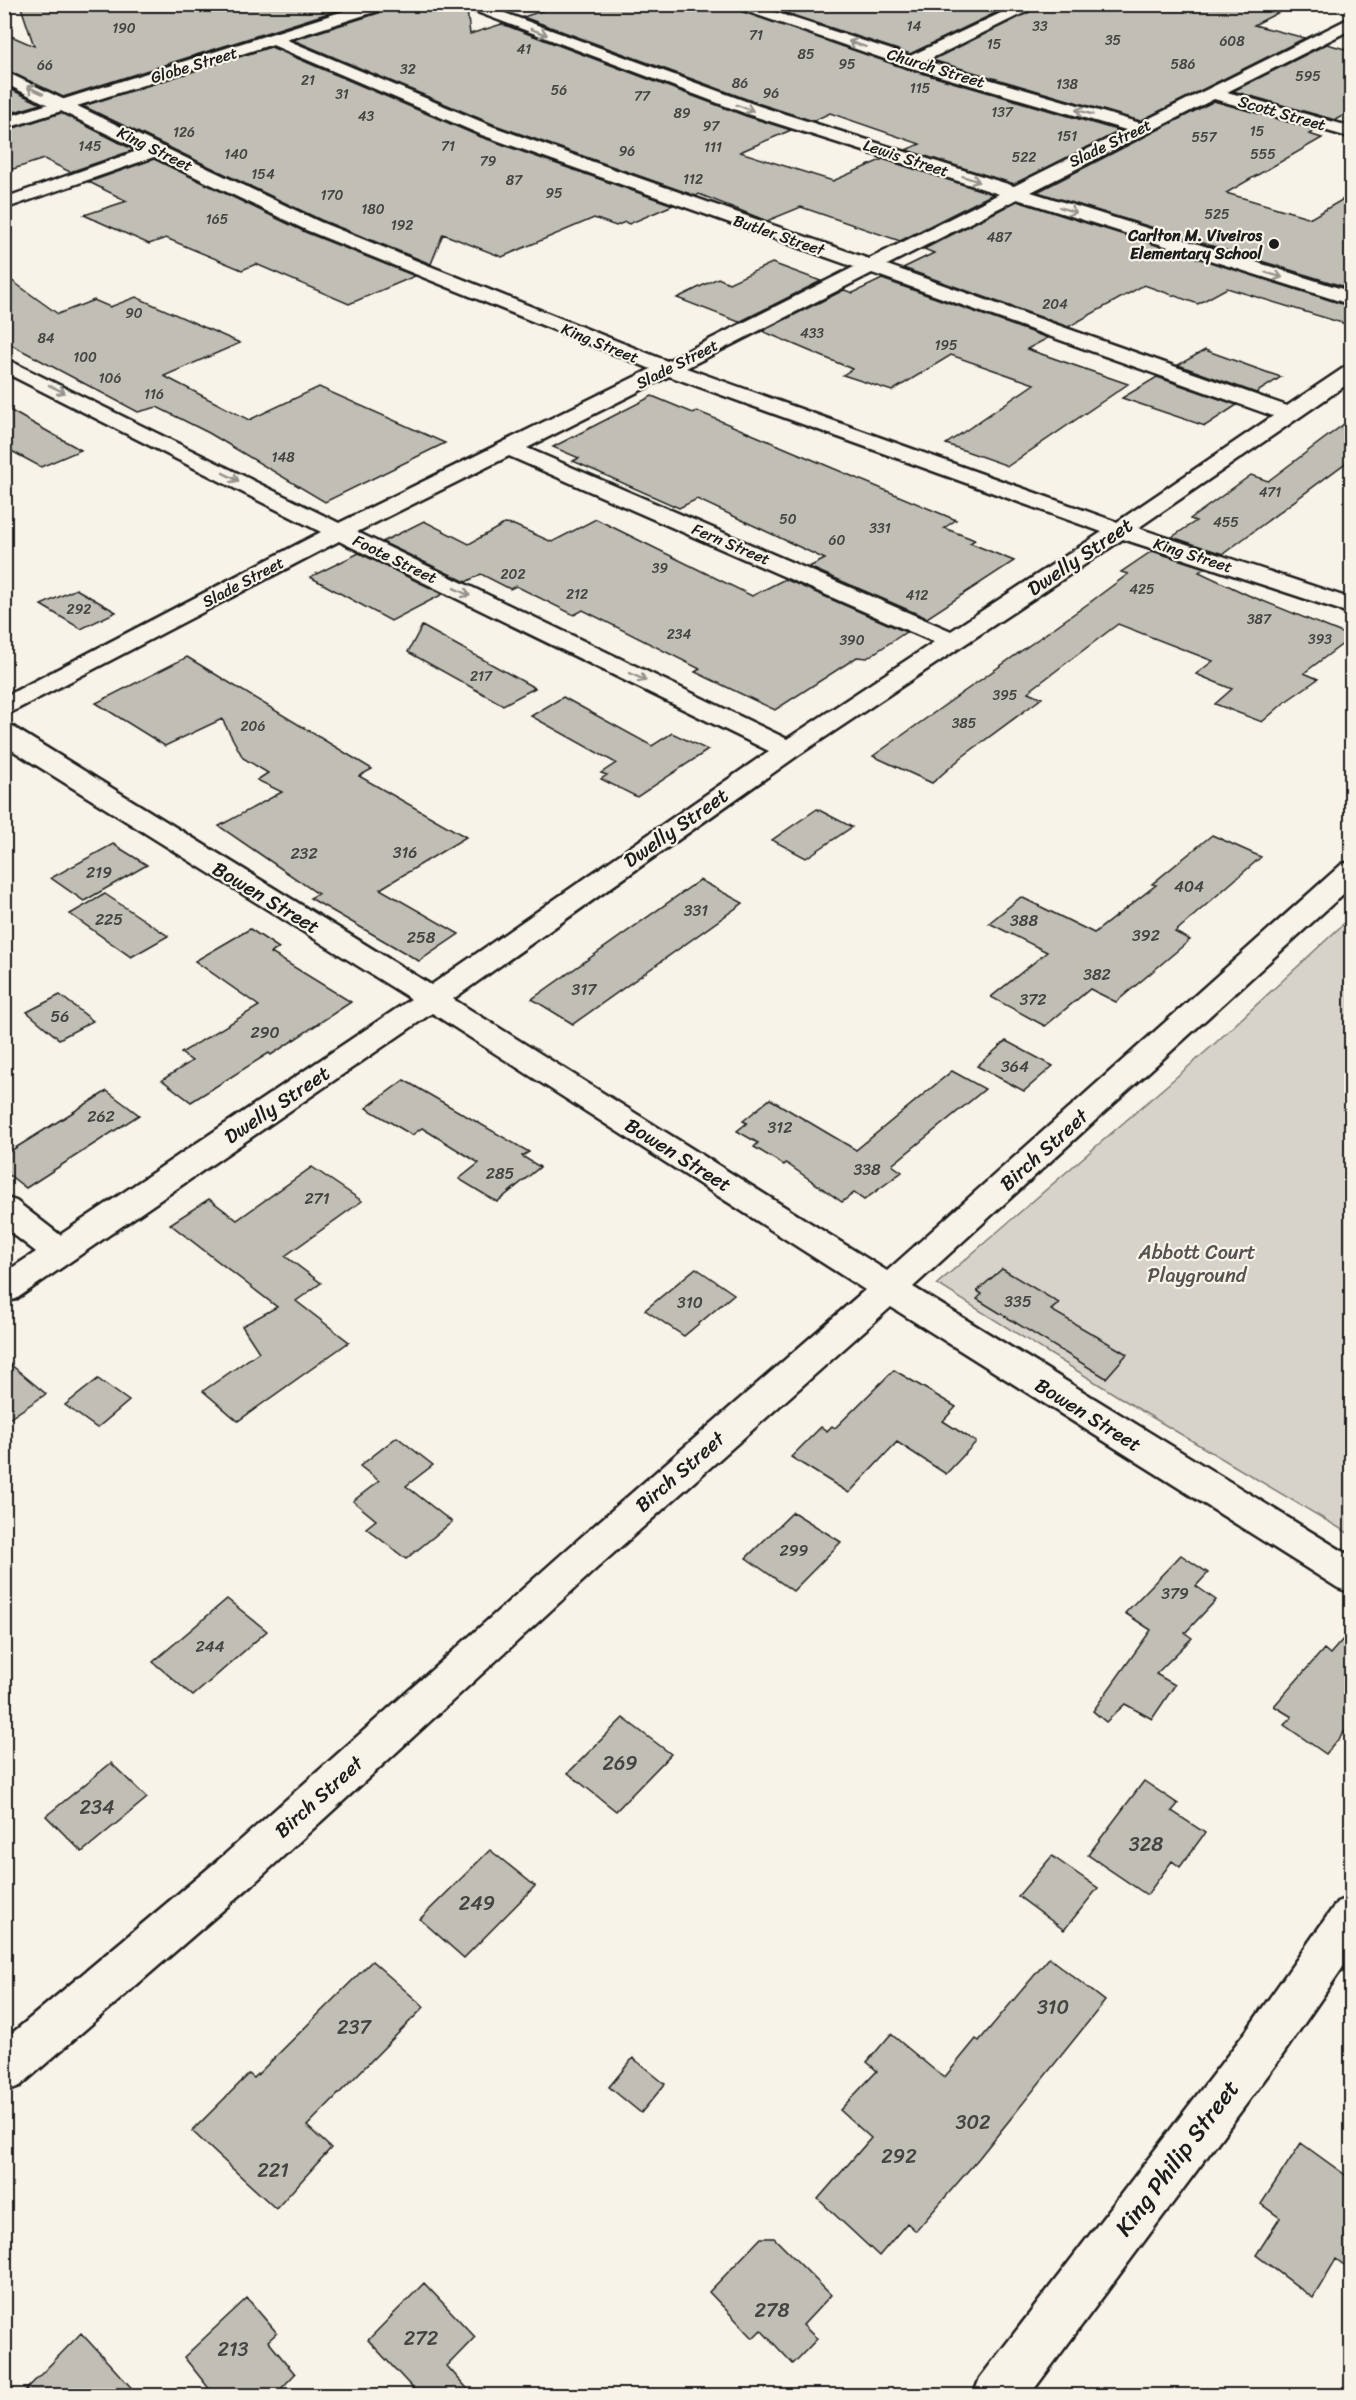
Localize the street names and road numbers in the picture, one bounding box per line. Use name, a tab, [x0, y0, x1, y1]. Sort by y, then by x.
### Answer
street label: Globe Street	[147, 38, 241, 92]
street label: Church Street	[883, 39, 989, 97]
street label: Scott Street	[1235, 87, 1329, 139]
street label: Slade Street	[1063, 110, 1157, 176]
street label: King Street	[112, 118, 198, 180]
street label: Lewis Street	[859, 131, 953, 185]
street label: Butler Street	[729, 206, 829, 264]
street label: King Street	[557, 314, 643, 372]
street label: Slade Street	[631, 331, 723, 397]
street label: Dwelly Street	[1020, 508, 1141, 606]
street label: Fern Street	[687, 514, 775, 574]
street label: Foote Street	[348, 526, 442, 592]
street label: King Street	[1150, 529, 1236, 581]
street label: Slade Street	[197, 548, 289, 616]
street label: Dwelly Street	[616, 779, 736, 877]
street label: Bowen Street	[205, 852, 327, 944]
street label: Dwelly Street	[217, 1056, 338, 1154]
street label: Birch Street	[991, 1100, 1097, 1200]
street label: Bowen Street	[618, 1108, 739, 1202]
street label: Bowen Street	[1028, 1368, 1149, 1462]
street label: Birch Street	[627, 1422, 734, 1521]
street label: Birch Street	[266, 1747, 372, 1847]
street label: King Philip Street	[1104, 2070, 1250, 2246]

